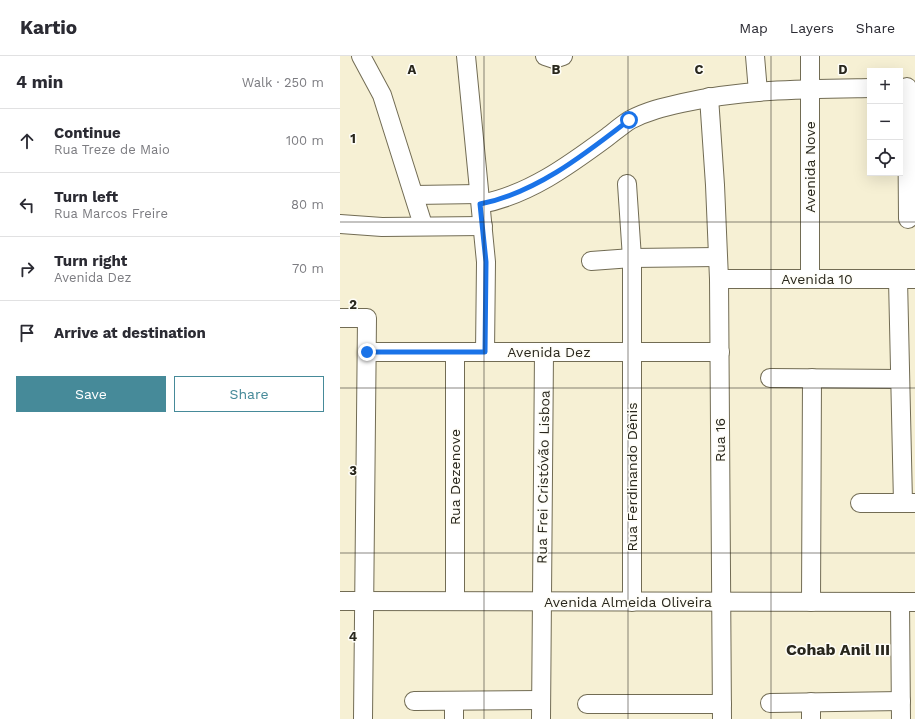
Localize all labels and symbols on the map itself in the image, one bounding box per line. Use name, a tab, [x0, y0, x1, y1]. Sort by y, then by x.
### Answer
text: A	[408, 62, 417, 77]
text: B	[552, 62, 561, 77]
text: C	[695, 62, 704, 77]
text: D	[838, 62, 848, 77]
route start	[620, 111, 638, 129]
street label: Avenida Nove	[802, 121, 818, 213]
text: 1	[350, 131, 356, 146]
street label: Avenida 10	[781, 271, 853, 287]
text: 2	[349, 297, 357, 312]
route end	[358, 343, 376, 361]
street label: Avenida Dez	[507, 344, 591, 360]
street label: Rua Frei Cristóvão Lisboa	[533, 390, 553, 564]
street label: Rua Ferdinando Dênis	[624, 402, 640, 552]
street label: Rua 16	[712, 418, 728, 462]
street label: Rua Dezenove	[447, 429, 463, 525]
text: 3	[349, 463, 357, 478]
street label: Avenida Almeida Oliveira	[544, 594, 712, 610]
text: 4	[349, 629, 358, 644]
district label: Cohab Anil III	[786, 640, 890, 659]

